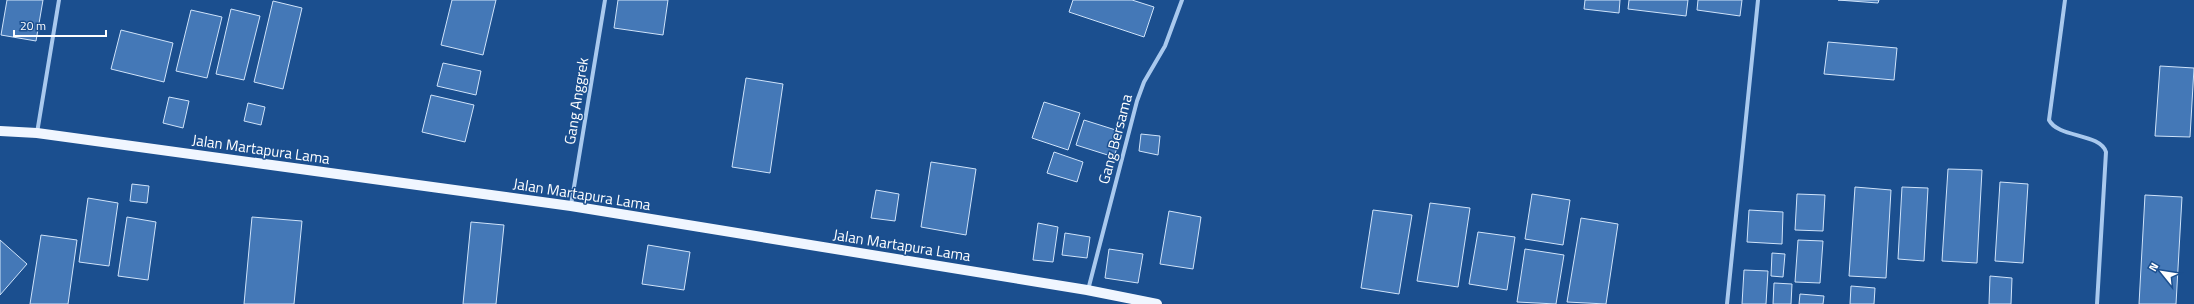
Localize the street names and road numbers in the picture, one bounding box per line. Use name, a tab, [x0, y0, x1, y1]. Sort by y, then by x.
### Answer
street label: Gang Anggrek	[558, 56, 594, 146]
street label: Gang Bersama	[1092, 91, 1138, 187]
street label: Jalan Martapura Lama	[191, 128, 332, 170]
street label: Jalan Martapura Lama	[512, 172, 653, 216]
street label: Jalan Martapura Lama	[832, 223, 973, 267]

